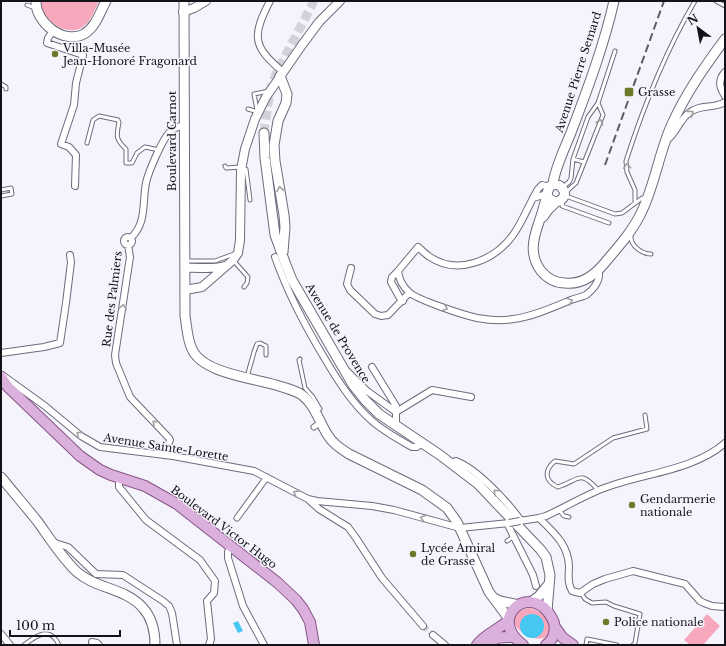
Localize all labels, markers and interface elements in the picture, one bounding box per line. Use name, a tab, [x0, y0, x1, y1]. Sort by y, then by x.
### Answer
north arrow	[678, 8, 718, 48]
street label: Avenue Pierre Semard	[552, 9, 604, 135]
text: N	[685, 10, 701, 28]
place label: Villa-Musée Jean-Honoré Fragonard	[61, 41, 198, 68]
marker: Villa-Musée Jean-Honoré Fragonard	[50, 49, 60, 59]
place label: Grasse	[638, 85, 675, 99]
marker: Grasse	[623, 86, 635, 98]
street label: Boulevard Carnot	[165, 90, 179, 191]
one-way arrow	[686, 111, 693, 118]
one-way arrow	[595, 119, 603, 126]
one-way arrow	[623, 163, 632, 169]
one-way arrow	[276, 186, 284, 192]
street label: Rue des Palmiers	[99, 250, 125, 348]
street label: Avenue de Provence	[302, 280, 373, 386]
one-way arrow	[567, 297, 574, 305]
one-way arrow	[118, 303, 127, 310]
one-way arrow	[441, 303, 448, 311]
one-way arrow	[152, 420, 160, 428]
street label: Avenue Sainte-Lorette	[102, 430, 229, 464]
one-way arrow	[77, 432, 84, 439]
street label: Boulevard Victor Hugo	[168, 482, 280, 572]
one-way arrow	[293, 490, 300, 498]
one-way arrow	[493, 490, 500, 497]
place label: Gendarmerie nationale	[640, 492, 716, 519]
marker: Gendarmerie nationale	[627, 500, 637, 510]
one-way arrow	[419, 514, 426, 523]
place label: Lycée Amiral de Grasse	[421, 541, 496, 568]
marker: Lycée Amiral de Grasse	[408, 549, 418, 559]
scale bar	[10, 612, 120, 638]
place label: Police nationale	[614, 615, 703, 629]
marker: Police nationale	[601, 617, 611, 627]
text: 100 m	[16, 618, 55, 633]

